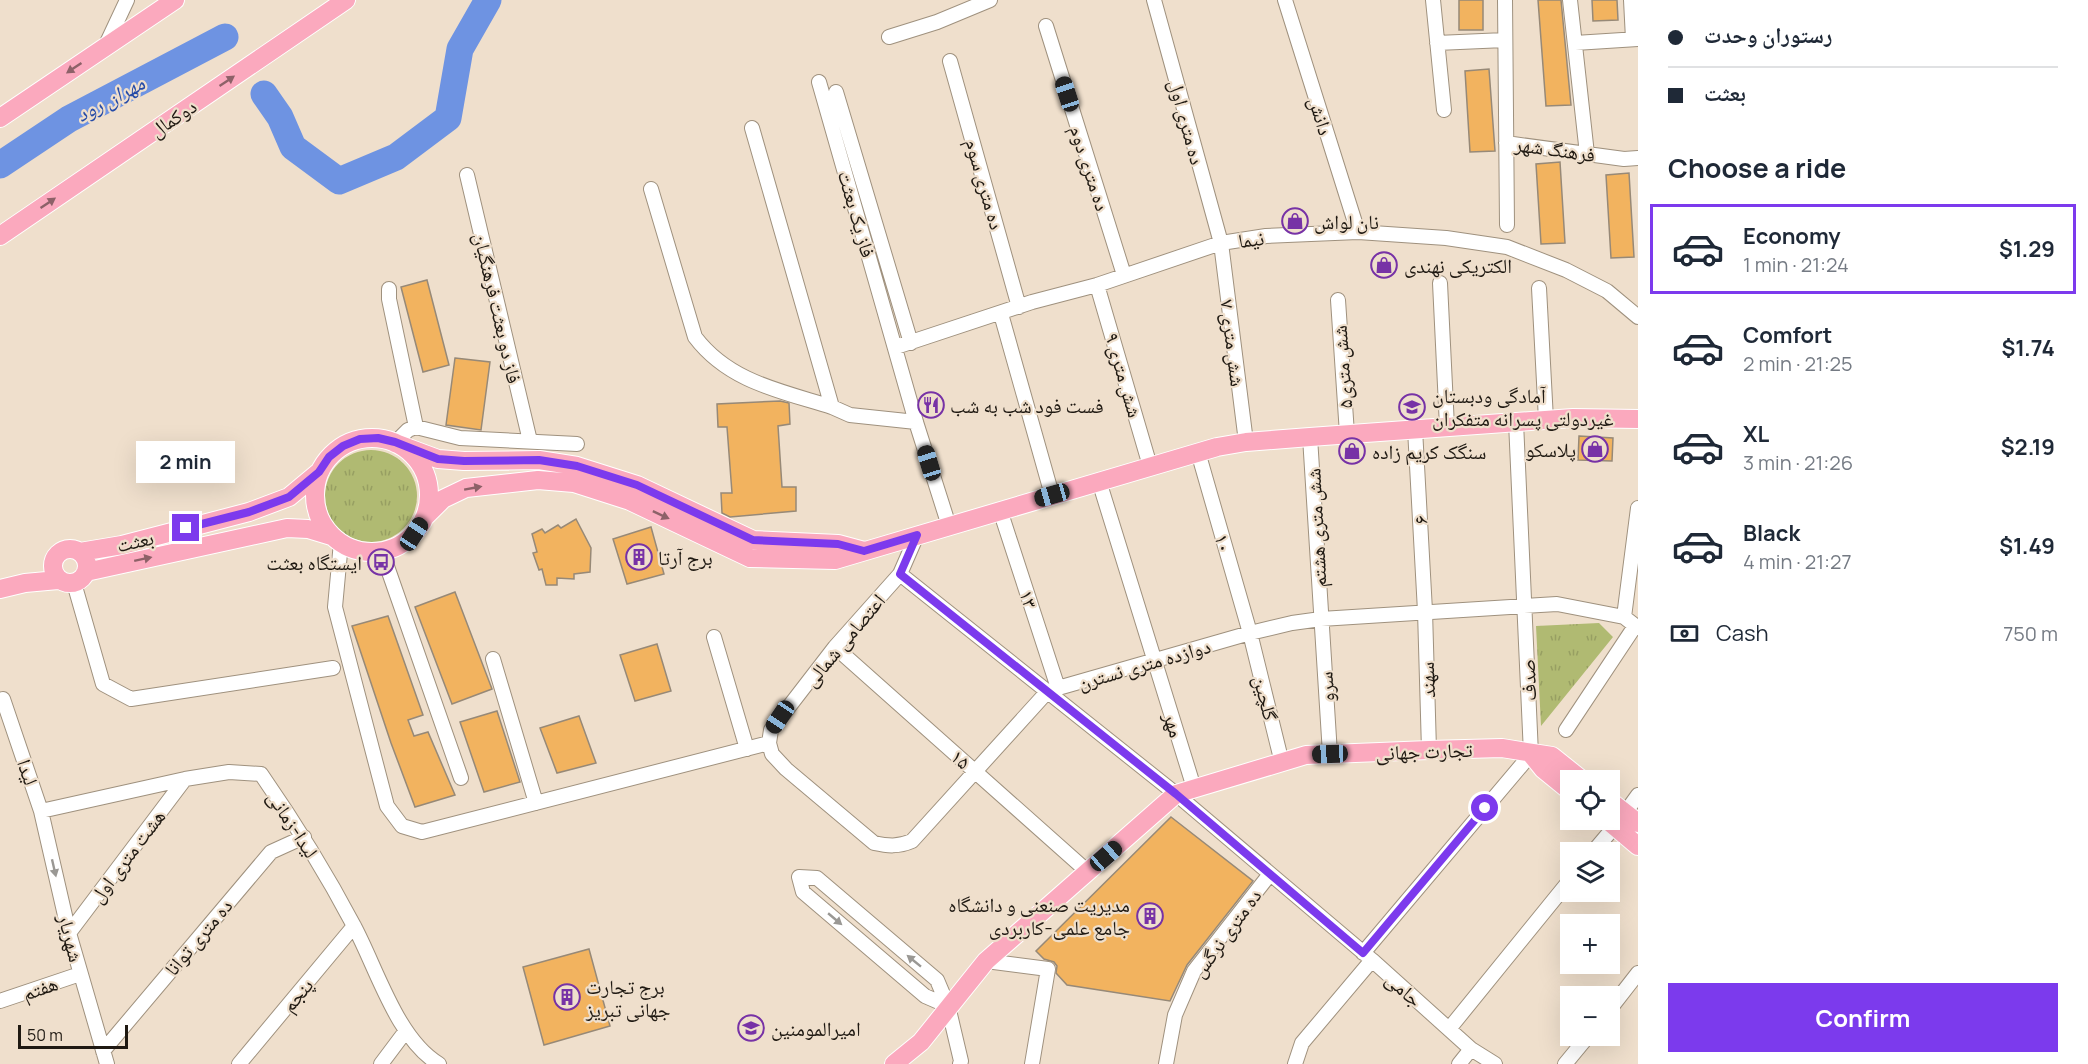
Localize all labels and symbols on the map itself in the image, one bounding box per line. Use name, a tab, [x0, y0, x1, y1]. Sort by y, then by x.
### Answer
one-way arrow	[66, 62, 82, 73]
water label: مهران رود	[71, 68, 150, 128]
car	[1053, 74, 1081, 114]
one-way arrow	[218, 75, 234, 87]
street label: ده متری اول	[1163, 76, 1211, 168]
street label: دوکمال	[144, 93, 202, 143]
street label: دانش	[1302, 93, 1340, 139]
street label: ده متری دوم	[1063, 122, 1117, 215]
street label: فرهنگ شهر	[1512, 130, 1597, 168]
street label: ده متری سوم	[958, 135, 1011, 233]
street label: فاز یک بعثت	[832, 168, 882, 260]
one-way arrow	[40, 197, 56, 209]
shop icon: نان لواش	[1280, 206, 1310, 236]
place label: نان لواش	[1314, 208, 1379, 235]
street label: نیما	[1236, 224, 1266, 254]
street label: فاز دو بعثت فرهنگیان	[468, 230, 528, 386]
shop icon: الکتریکی نهندی	[1369, 250, 1399, 280]
place label: الکتریکی نهندی	[1404, 252, 1512, 279]
street label: ۷ شش متری	[1214, 298, 1252, 388]
street label: ۵شش متری	[1326, 325, 1358, 409]
street label: ۹ شش متری	[1099, 329, 1149, 421]
place label: آمادگی ودبستان غیردولتی پسرانه متفکران	[1432, 382, 1614, 432]
restaurant icon: فست فود شب به شب	[916, 390, 946, 420]
place label: فست فود شب به شب	[950, 392, 1104, 419]
school or university icon: آمادگی ودبستان غیردولتی پسرانه متفکران	[1397, 392, 1427, 422]
shop icon: پلاسکو	[1580, 434, 1610, 464]
shop icon: سنگک کریم زاده	[1337, 436, 1367, 466]
place label: پلاسکو	[1525, 436, 1576, 463]
place label: سنگک کریم زاده	[1372, 438, 1486, 466]
callout: 2 min	[136, 441, 236, 483]
car	[915, 443, 943, 483]
street label: شش متری هشتم	[1299, 468, 1334, 588]
car	[1032, 481, 1072, 509]
one-way arrow	[463, 483, 482, 492]
one-way arrow	[652, 511, 669, 520]
route end	[172, 514, 199, 541]
car	[397, 514, 431, 554]
street label: ۶	[1406, 515, 1434, 525]
street label: بعثت	[114, 524, 156, 558]
street label: ۱۰	[1209, 531, 1239, 555]
building icon: برج آرتا	[624, 542, 654, 572]
place label: برج آرتا	[658, 544, 713, 571]
bus stop icon: ایستگاه بعثت	[366, 547, 396, 577]
place label: ایستگاه بعثت	[266, 549, 362, 576]
one-way arrow	[134, 554, 152, 564]
street label: ۱۳	[1013, 586, 1045, 612]
street label: اعتصامی شمالی	[797, 588, 891, 692]
street label: دوازده متری نسترن	[1074, 632, 1214, 696]
street label: صدف	[1514, 658, 1542, 702]
street label: سهند	[1413, 661, 1441, 699]
street label: سرو	[1311, 671, 1341, 703]
street label: گلچین	[1247, 673, 1285, 723]
car	[762, 697, 798, 737]
street label: مهر	[1157, 708, 1191, 741]
street label: تجارت جهانی	[1375, 736, 1473, 766]
street label: ۱۵	[945, 743, 977, 775]
car	[1312, 744, 1348, 764]
street label: لیدا	[11, 755, 45, 789]
street label: لیدا-زمانی	[261, 785, 325, 863]
route start	[1471, 794, 1498, 821]
street label: هشت متری اول	[83, 804, 171, 908]
car	[1087, 837, 1125, 875]
one-way arrow	[50, 859, 59, 878]
street label: ده متری نرگس	[1185, 883, 1267, 983]
place label: مدیریت صنعنی و دانشگاه جامع علمی-کاربردی	[948, 891, 1130, 941]
street label: ده متری توانا	[158, 893, 238, 981]
building icon: مدیریت صنعنی و دانشگاه جامع علمی-کاربردی	[1135, 901, 1165, 931]
street label: شهریار	[52, 910, 90, 965]
one-way arrow	[827, 913, 843, 926]
one-way arrow	[906, 954, 922, 967]
street label: جامی	[1380, 965, 1428, 1013]
street label: هفتم	[19, 969, 62, 1008]
street label: پنجم	[275, 972, 320, 1018]
place label: برج تجارت جهانی تبریز	[585, 973, 671, 1023]
building icon: برج تجارت جهانی تبریز	[552, 982, 582, 1012]
school or university icon: امیرالمومنین	[736, 1013, 766, 1043]
place label: امیرالمومنین	[771, 1015, 861, 1042]
scale bar	[18, 1022, 128, 1050]

